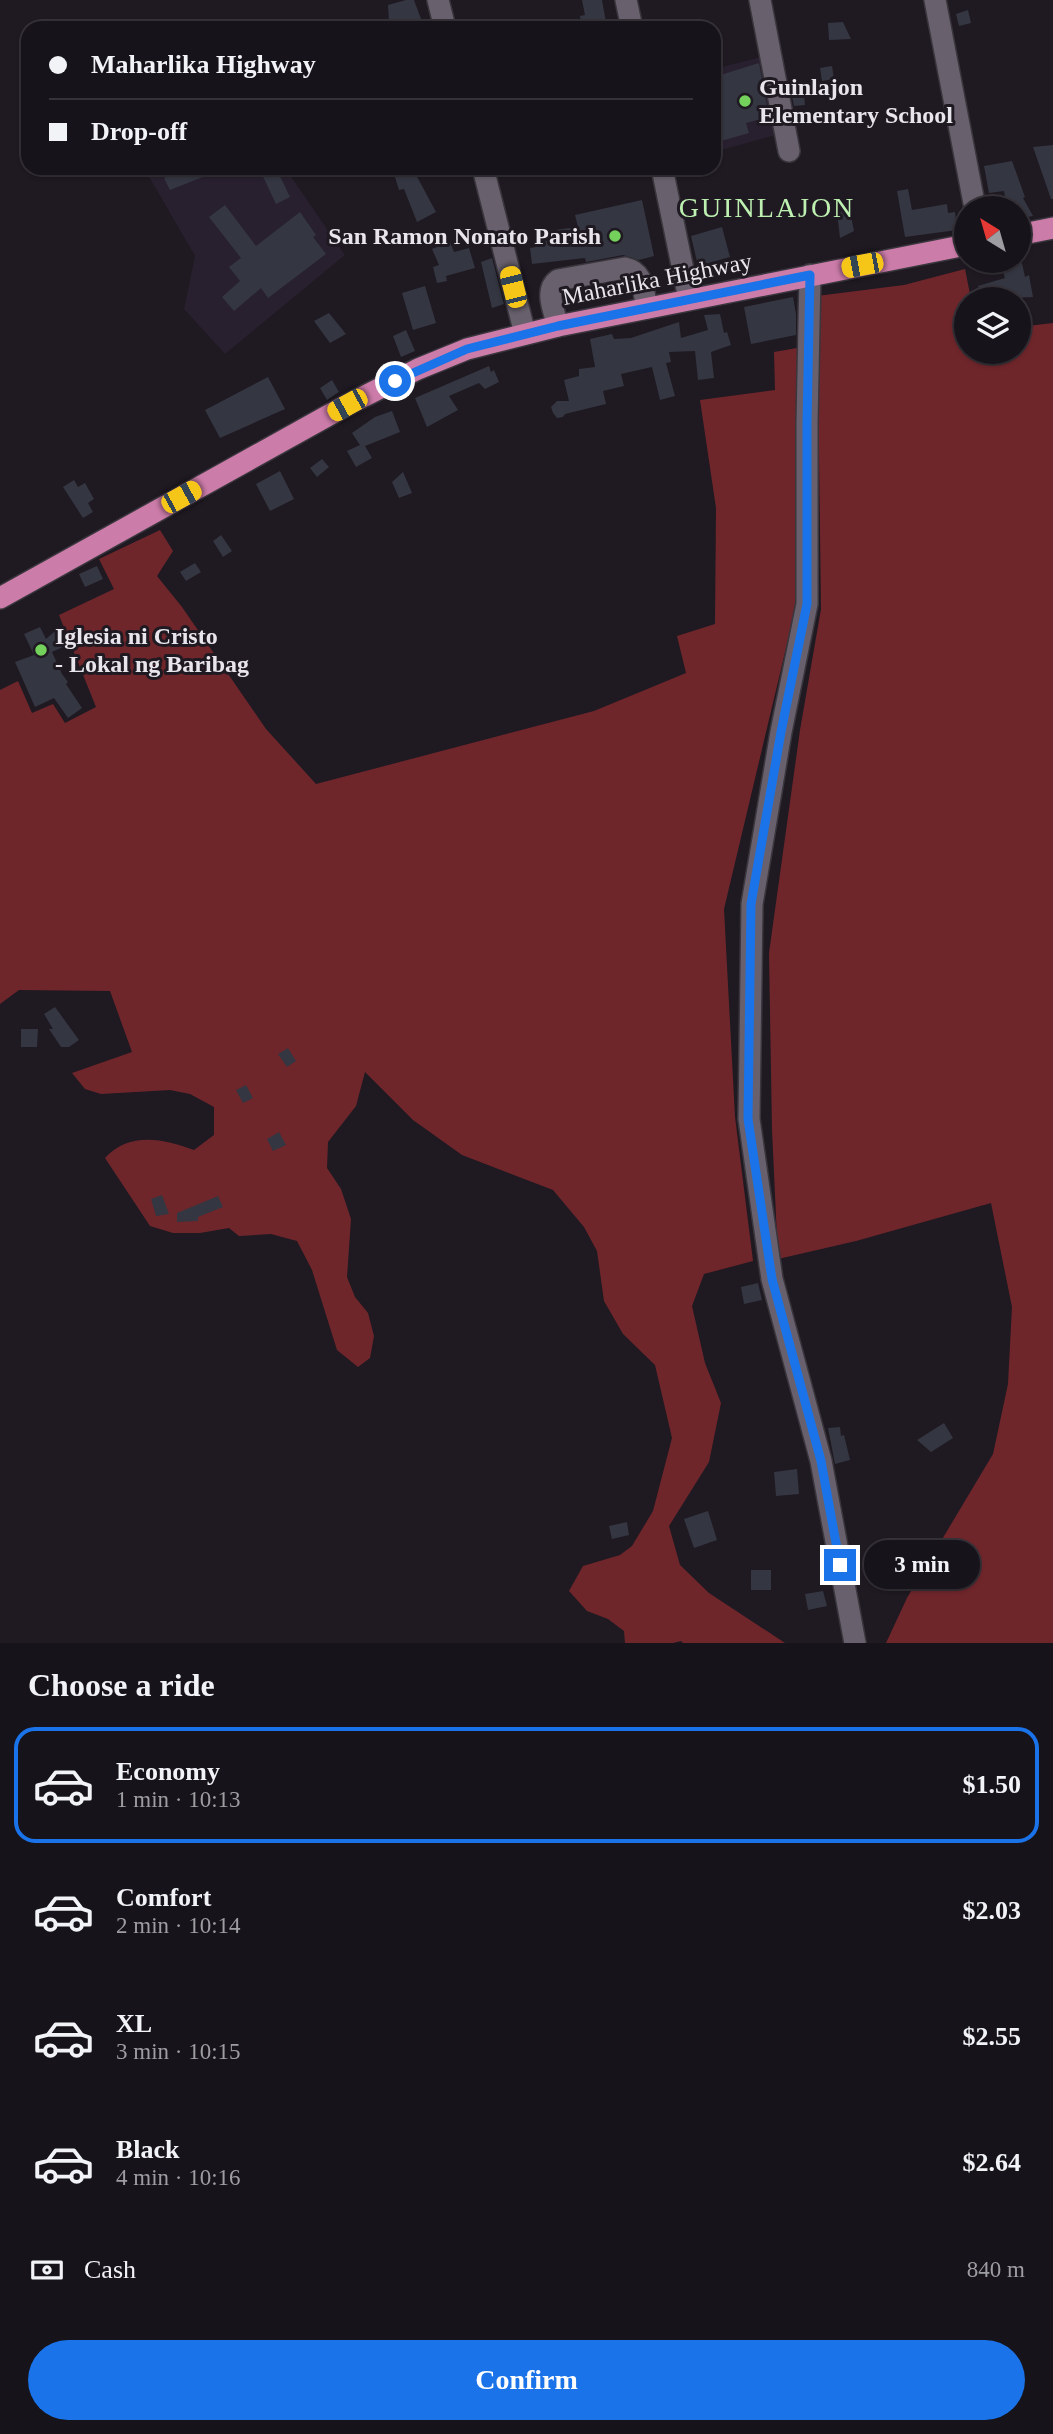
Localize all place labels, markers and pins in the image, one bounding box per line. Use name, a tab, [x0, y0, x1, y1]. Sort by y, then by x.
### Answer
place label: Guinlajon Elementary School	[759, 74, 953, 128]
marker: Guinlajon Elementary School	[737, 93, 753, 109]
place label: San Ramon Nonato Parish	[328, 223, 601, 249]
marker: San Ramon Nonato Parish	[607, 228, 623, 244]
place label: Iglesia ni Cristo - Lokal ng Baribag	[55, 623, 249, 677]
marker: Iglesia ni Cristo - Lokal ng Baribag	[33, 642, 49, 658]

